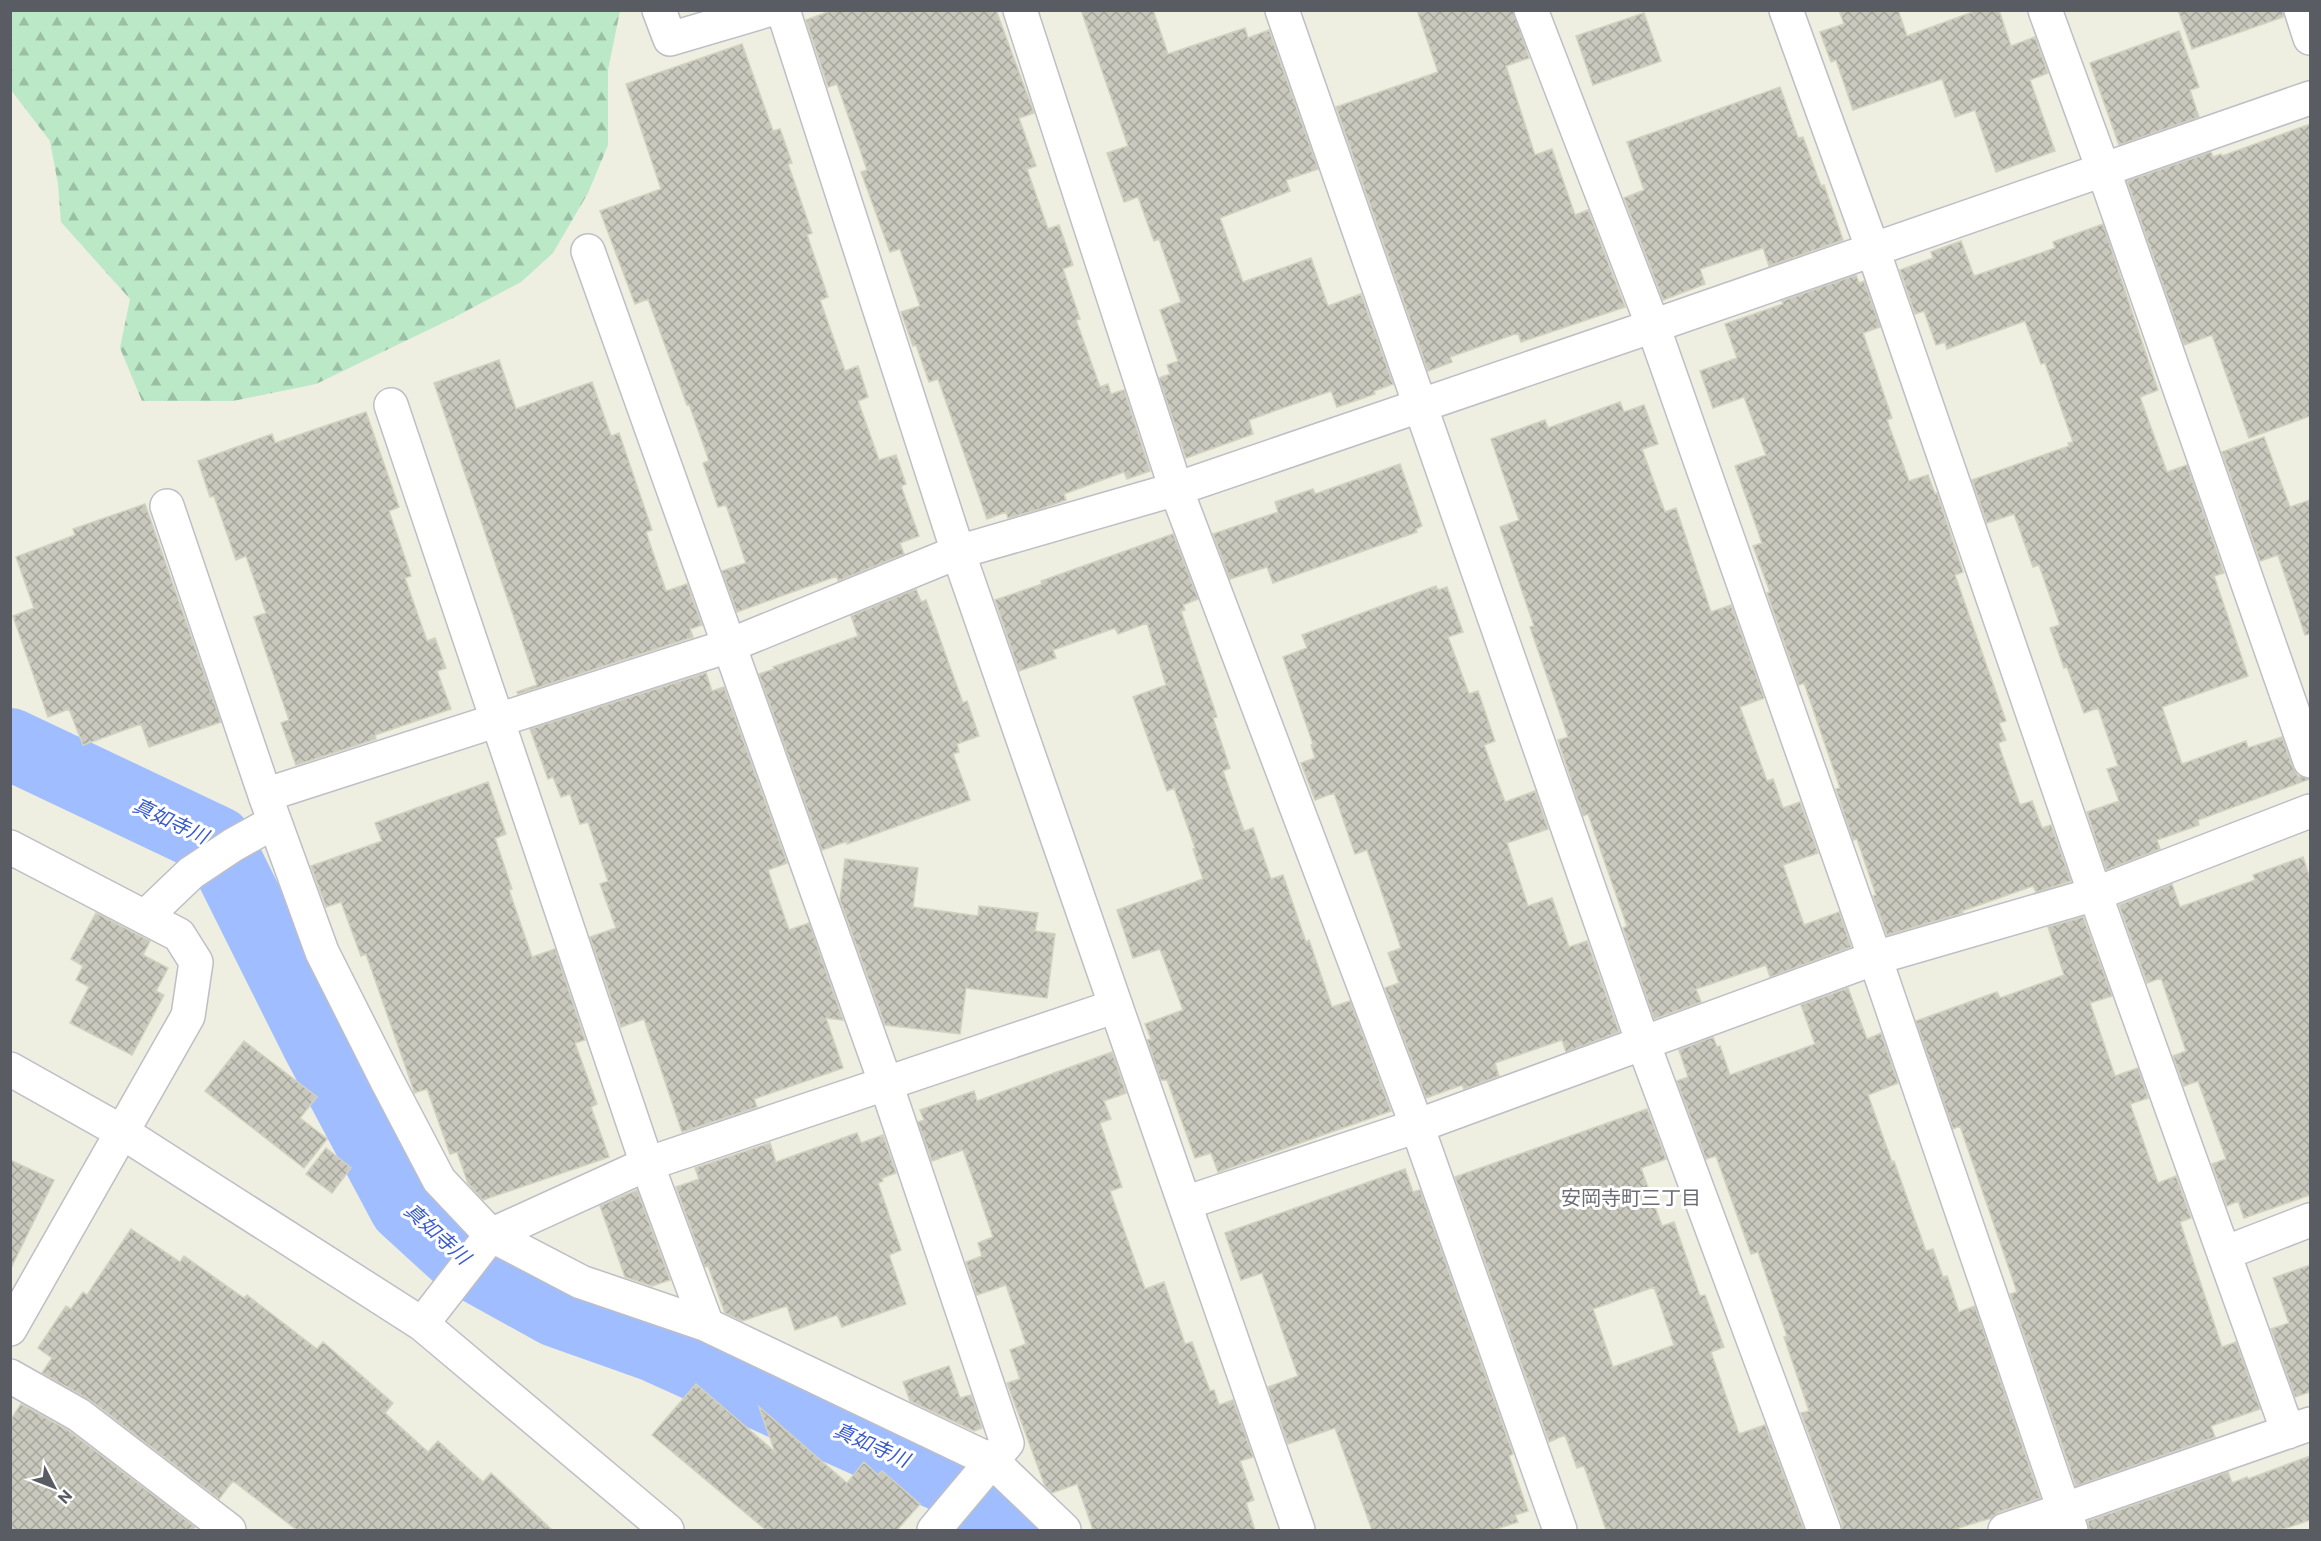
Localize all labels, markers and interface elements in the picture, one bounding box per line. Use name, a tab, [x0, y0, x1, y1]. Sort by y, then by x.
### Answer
water label: 真如寺川	[130, 792, 214, 849]
district label: 安岡寺町三丁目	[1561, 1185, 1701, 1209]
water label: 真如寺川	[400, 1197, 477, 1270]
water label: 真如寺川	[831, 1417, 915, 1472]
north arrow	[24, 1457, 84, 1517]
text: N	[54, 1487, 77, 1508]

